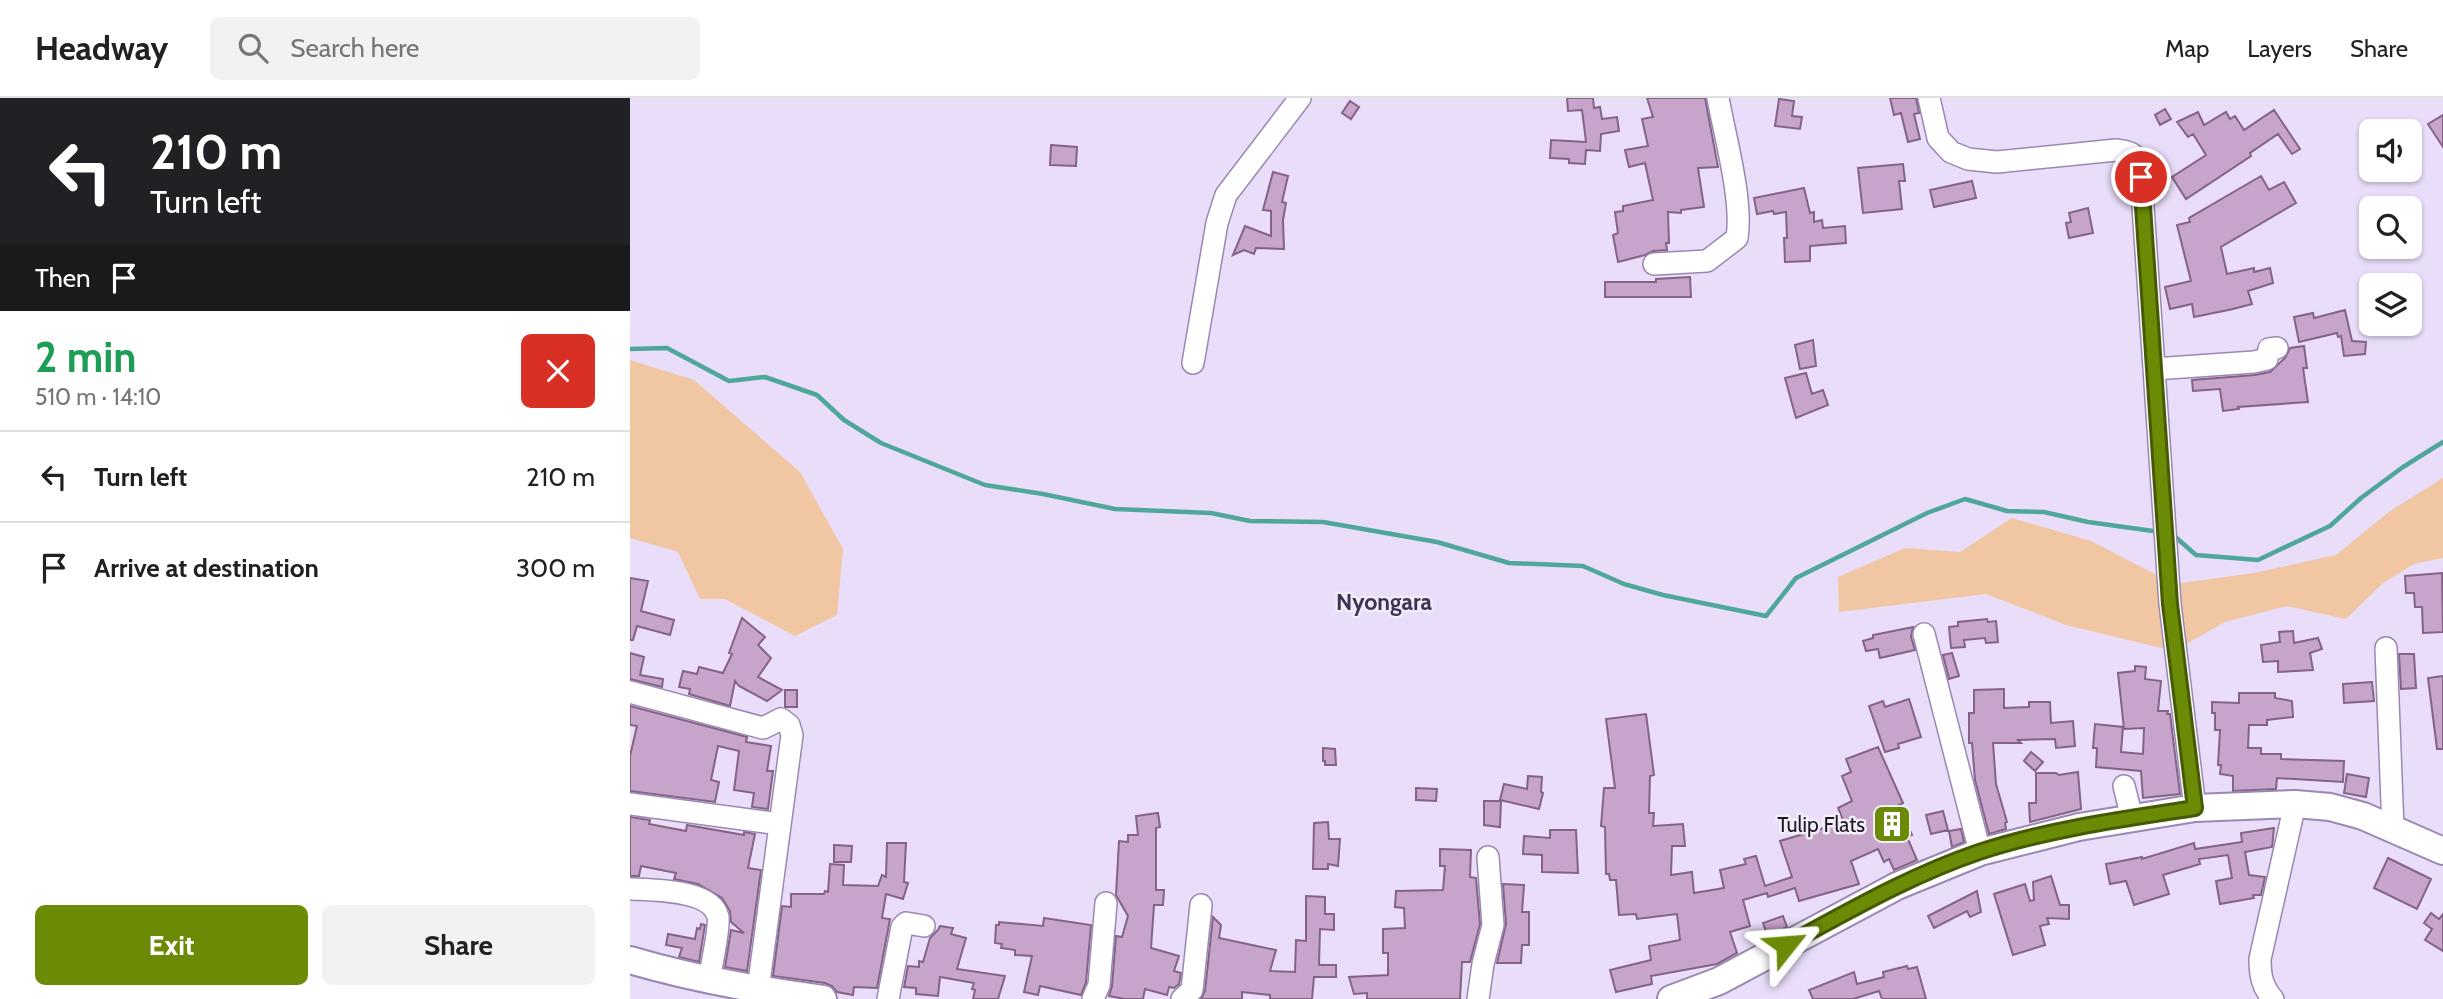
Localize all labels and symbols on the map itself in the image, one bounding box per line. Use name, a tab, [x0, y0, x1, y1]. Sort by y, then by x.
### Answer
pin	[2111, 147, 2171, 207]
district label: Nyongara	[1336, 588, 1432, 616]
building icon: Tulip Flats	[1871, 803, 1913, 845]
place label: Tulip Flats	[1777, 812, 1865, 837]
position arrow	[1749, 908, 1823, 982]

